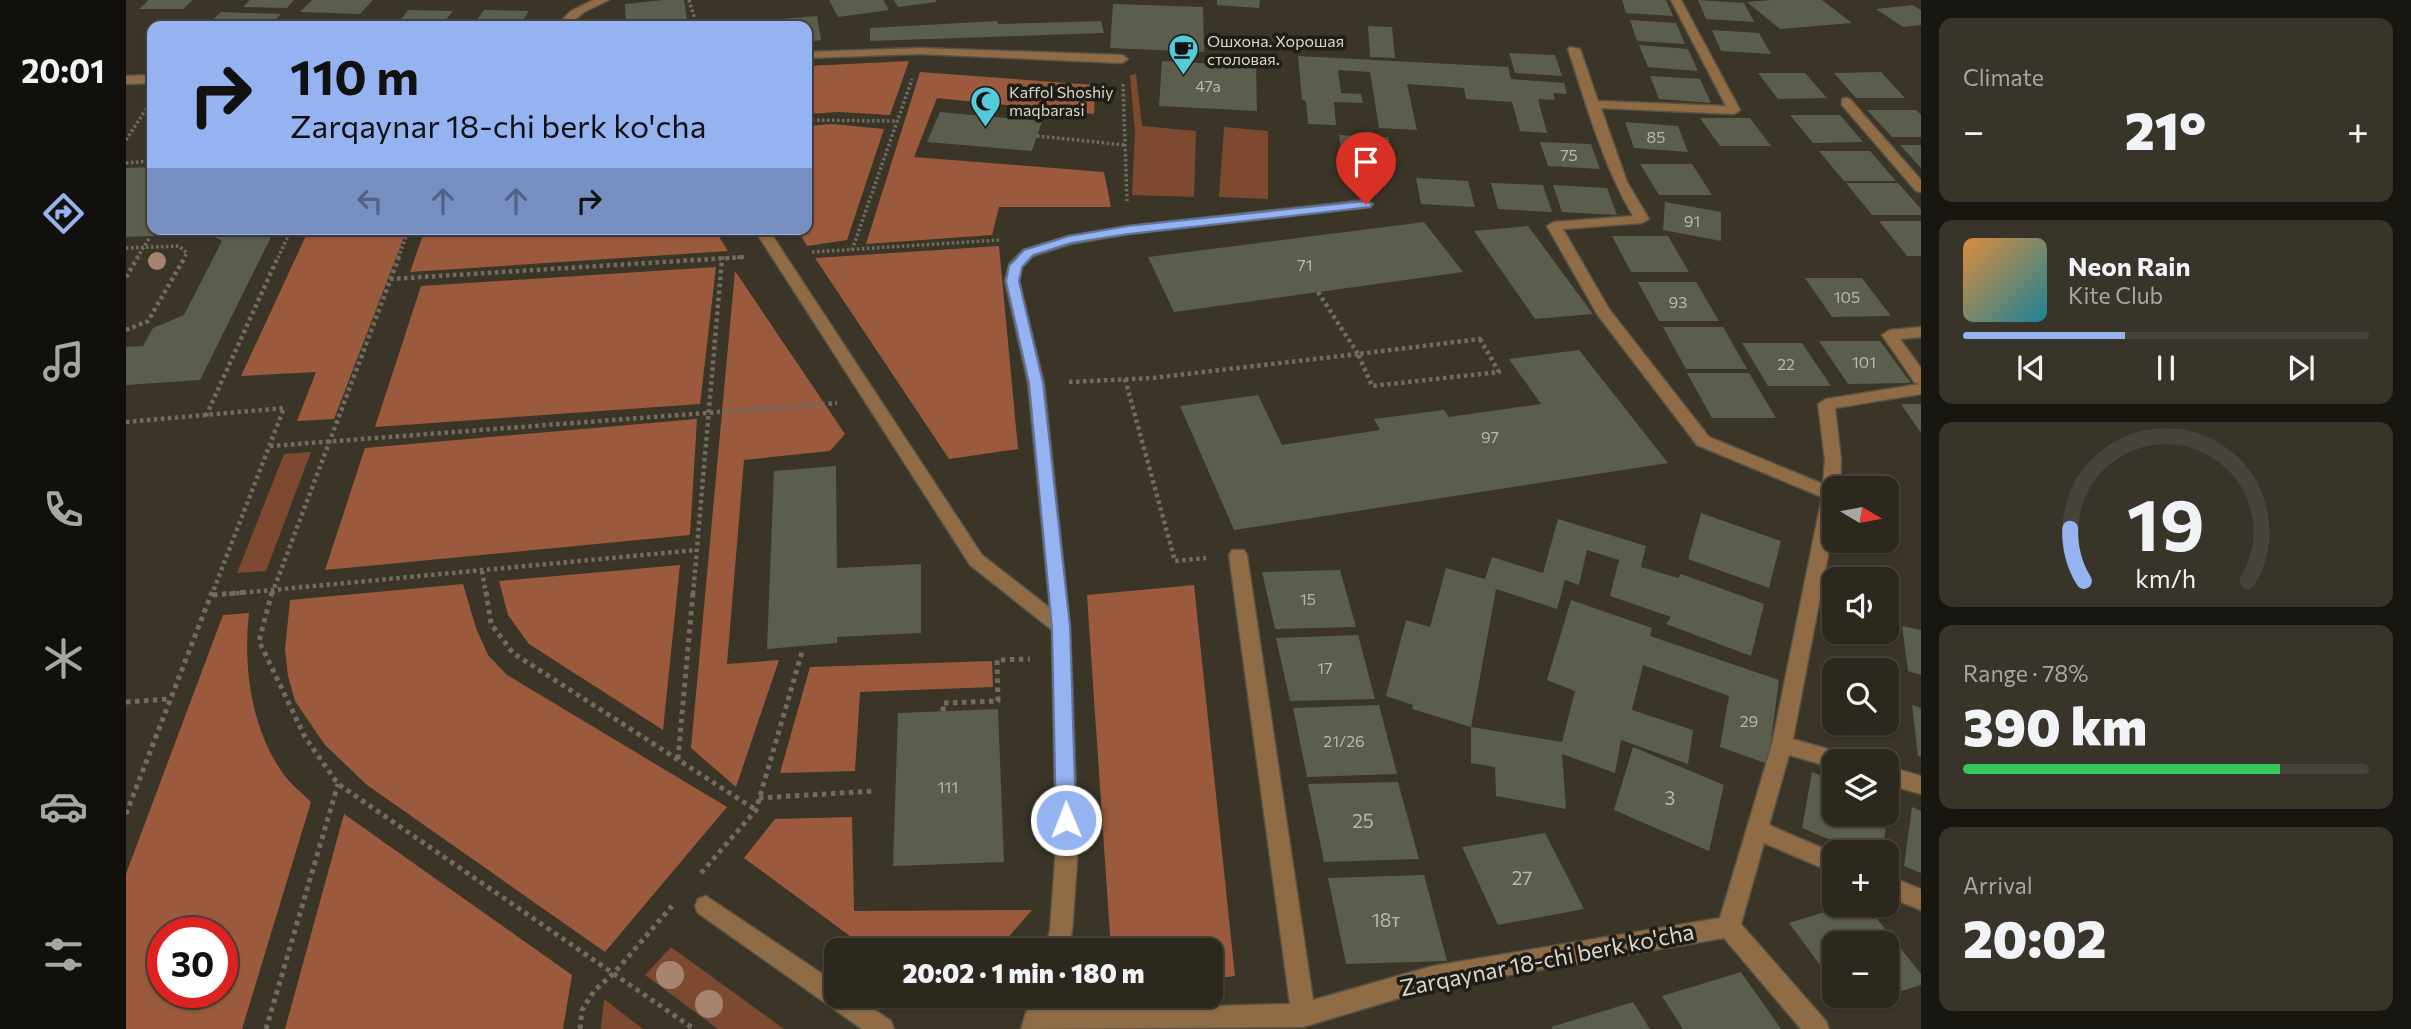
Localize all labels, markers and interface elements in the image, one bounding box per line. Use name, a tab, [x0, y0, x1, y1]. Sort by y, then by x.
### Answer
place label: Ошхона. Хорошая столовая.	[1207, 31, 1344, 68]
cafe icon: Ошхона. Хорошая столовая.	[1167, 33, 1201, 77]
text: 110 m	[290, 45, 419, 105]
icon: right	[175, 49, 266, 140]
text: 20:01	[21, 50, 105, 90]
text: Climate	[1963, 63, 2044, 91]
house number: 47а	[1195, 76, 1221, 95]
place label: Kaffol Shoshiy maqbarasi	[1009, 82, 1113, 119]
mosque icon: Kaffol Shoshiy maqbarasi	[969, 84, 1003, 128]
text: 21°	[2125, 97, 2206, 161]
text: Zarqaynar 18-chi berk ko'cha	[290, 105, 706, 145]
text: −	[1963, 106, 1985, 153]
text: +	[2347, 106, 2369, 153]
house number: 85	[1647, 127, 1665, 146]
pin	[1336, 132, 1396, 204]
icon: arrive	[1347, 143, 1385, 181]
house number: 75	[1560, 145, 1578, 164]
icon: left	[351, 182, 389, 220]
icon: ahead	[424, 182, 462, 220]
icon: ahead	[497, 182, 535, 220]
icon: right	[570, 182, 608, 220]
icon: directions	[39, 189, 88, 238]
house number: 91	[1684, 211, 1700, 230]
text: Neon Rain	[2068, 250, 2191, 281]
house number: 71	[1297, 255, 1313, 274]
text: Kite Club	[2068, 281, 2163, 309]
house number: 105	[1834, 287, 1860, 306]
house number: 93	[1669, 292, 1687, 311]
icon: music	[39, 337, 88, 386]
icon: previous	[2012, 349, 2050, 387]
icon: pause	[2147, 349, 2185, 387]
icon: next	[2282, 349, 2320, 387]
house number: 101	[1852, 352, 1876, 371]
house number: 22	[1777, 354, 1795, 373]
house number: 97	[1481, 427, 1499, 446]
north arrow	[1822, 476, 1899, 553]
map controls	[1822, 476, 1899, 1008]
text: 19	[2127, 477, 2205, 566]
icon: phone	[39, 485, 88, 534]
text: km/h	[2136, 562, 2196, 592]
button: sound	[1822, 567, 1899, 644]
house number: 15	[1300, 589, 1316, 608]
icon: climate	[39, 634, 88, 683]
house number: 17	[1317, 658, 1333, 677]
button: search	[1822, 658, 1899, 735]
text: Range · 78%	[1963, 659, 2088, 687]
text: 390 km	[1963, 693, 2147, 757]
house number: 29	[1740, 711, 1758, 730]
house number: 21/26	[1323, 731, 1365, 750]
button: layers	[1822, 749, 1899, 826]
house number: 111	[938, 777, 958, 796]
icon: car	[39, 782, 88, 831]
position arrow	[1029, 783, 1103, 857]
house number: 3	[1665, 786, 1675, 809]
house number: 25	[1352, 809, 1374, 832]
button: +	[1822, 840, 1899, 917]
house number: 27	[1512, 866, 1532, 889]
text: Arrival	[1963, 871, 2033, 899]
text: 20:02	[1963, 905, 2107, 969]
house number: 18т	[1372, 908, 1400, 931]
speed limit sign: 30	[147, 917, 238, 1008]
street label: Zarqaynar 18-chi berk ko'cha	[1397, 917, 1696, 1001]
icon: filters	[39, 930, 88, 979]
button: −	[1822, 931, 1899, 1008]
text: 20:02 · 1 min · 180 m	[902, 957, 1145, 988]

